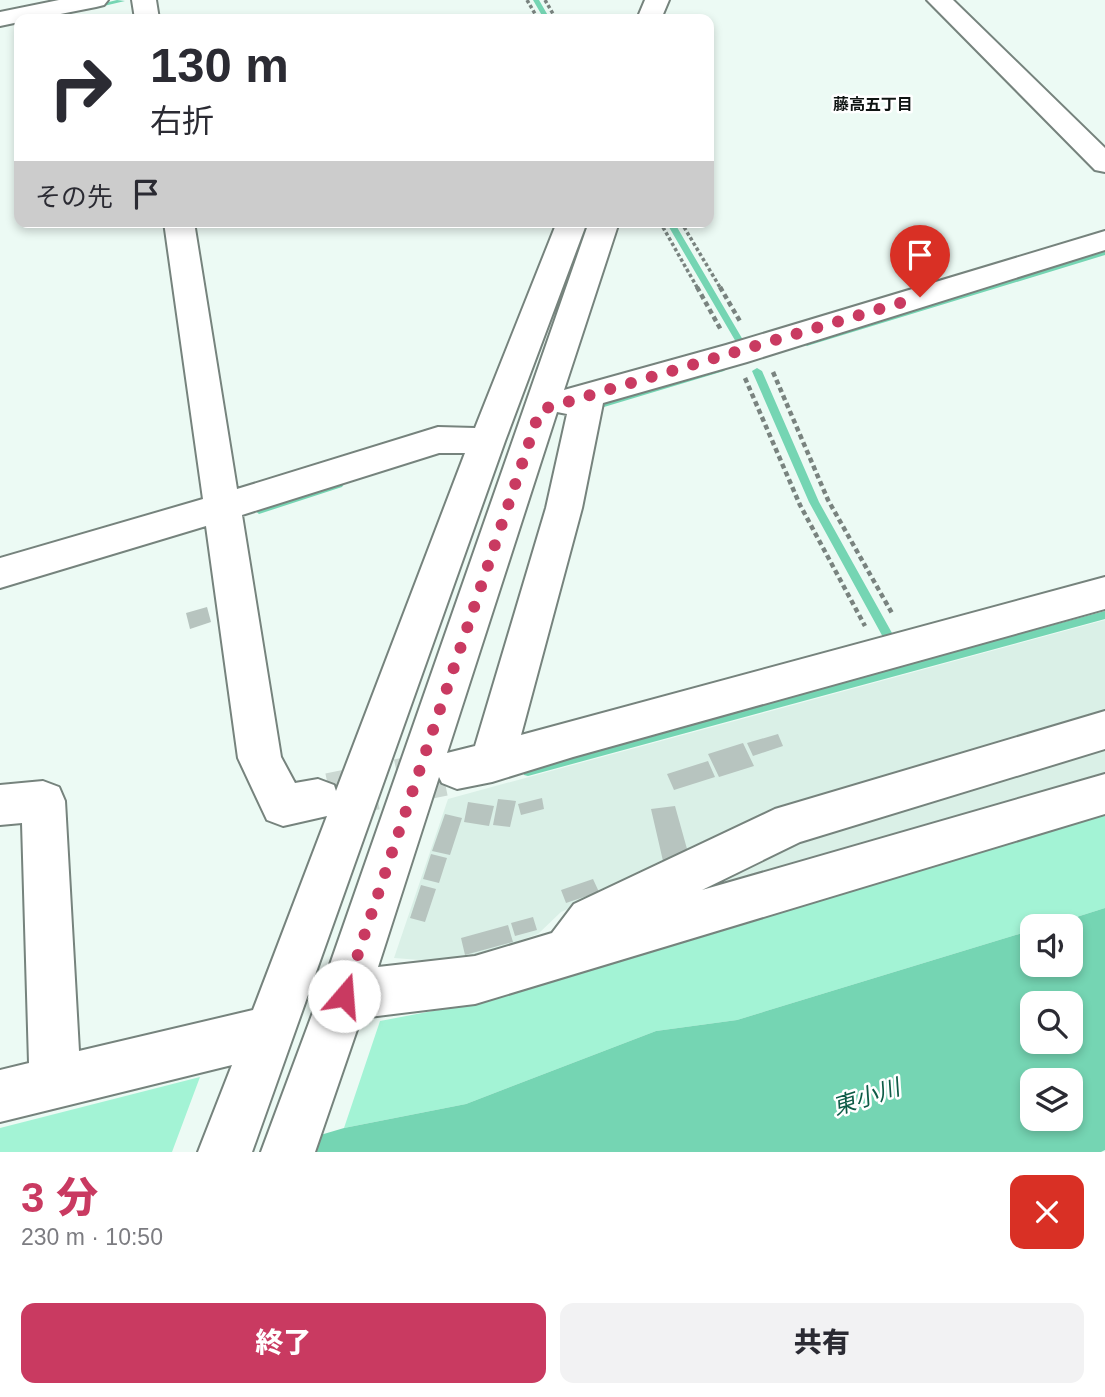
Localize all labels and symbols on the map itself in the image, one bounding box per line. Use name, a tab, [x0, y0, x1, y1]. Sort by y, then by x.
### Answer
district label: 藤高五丁目	[833, 96, 913, 113]
pin	[890, 225, 950, 297]
position arrow	[307, 959, 381, 1033]
water label: 東小川	[829, 1073, 906, 1120]

